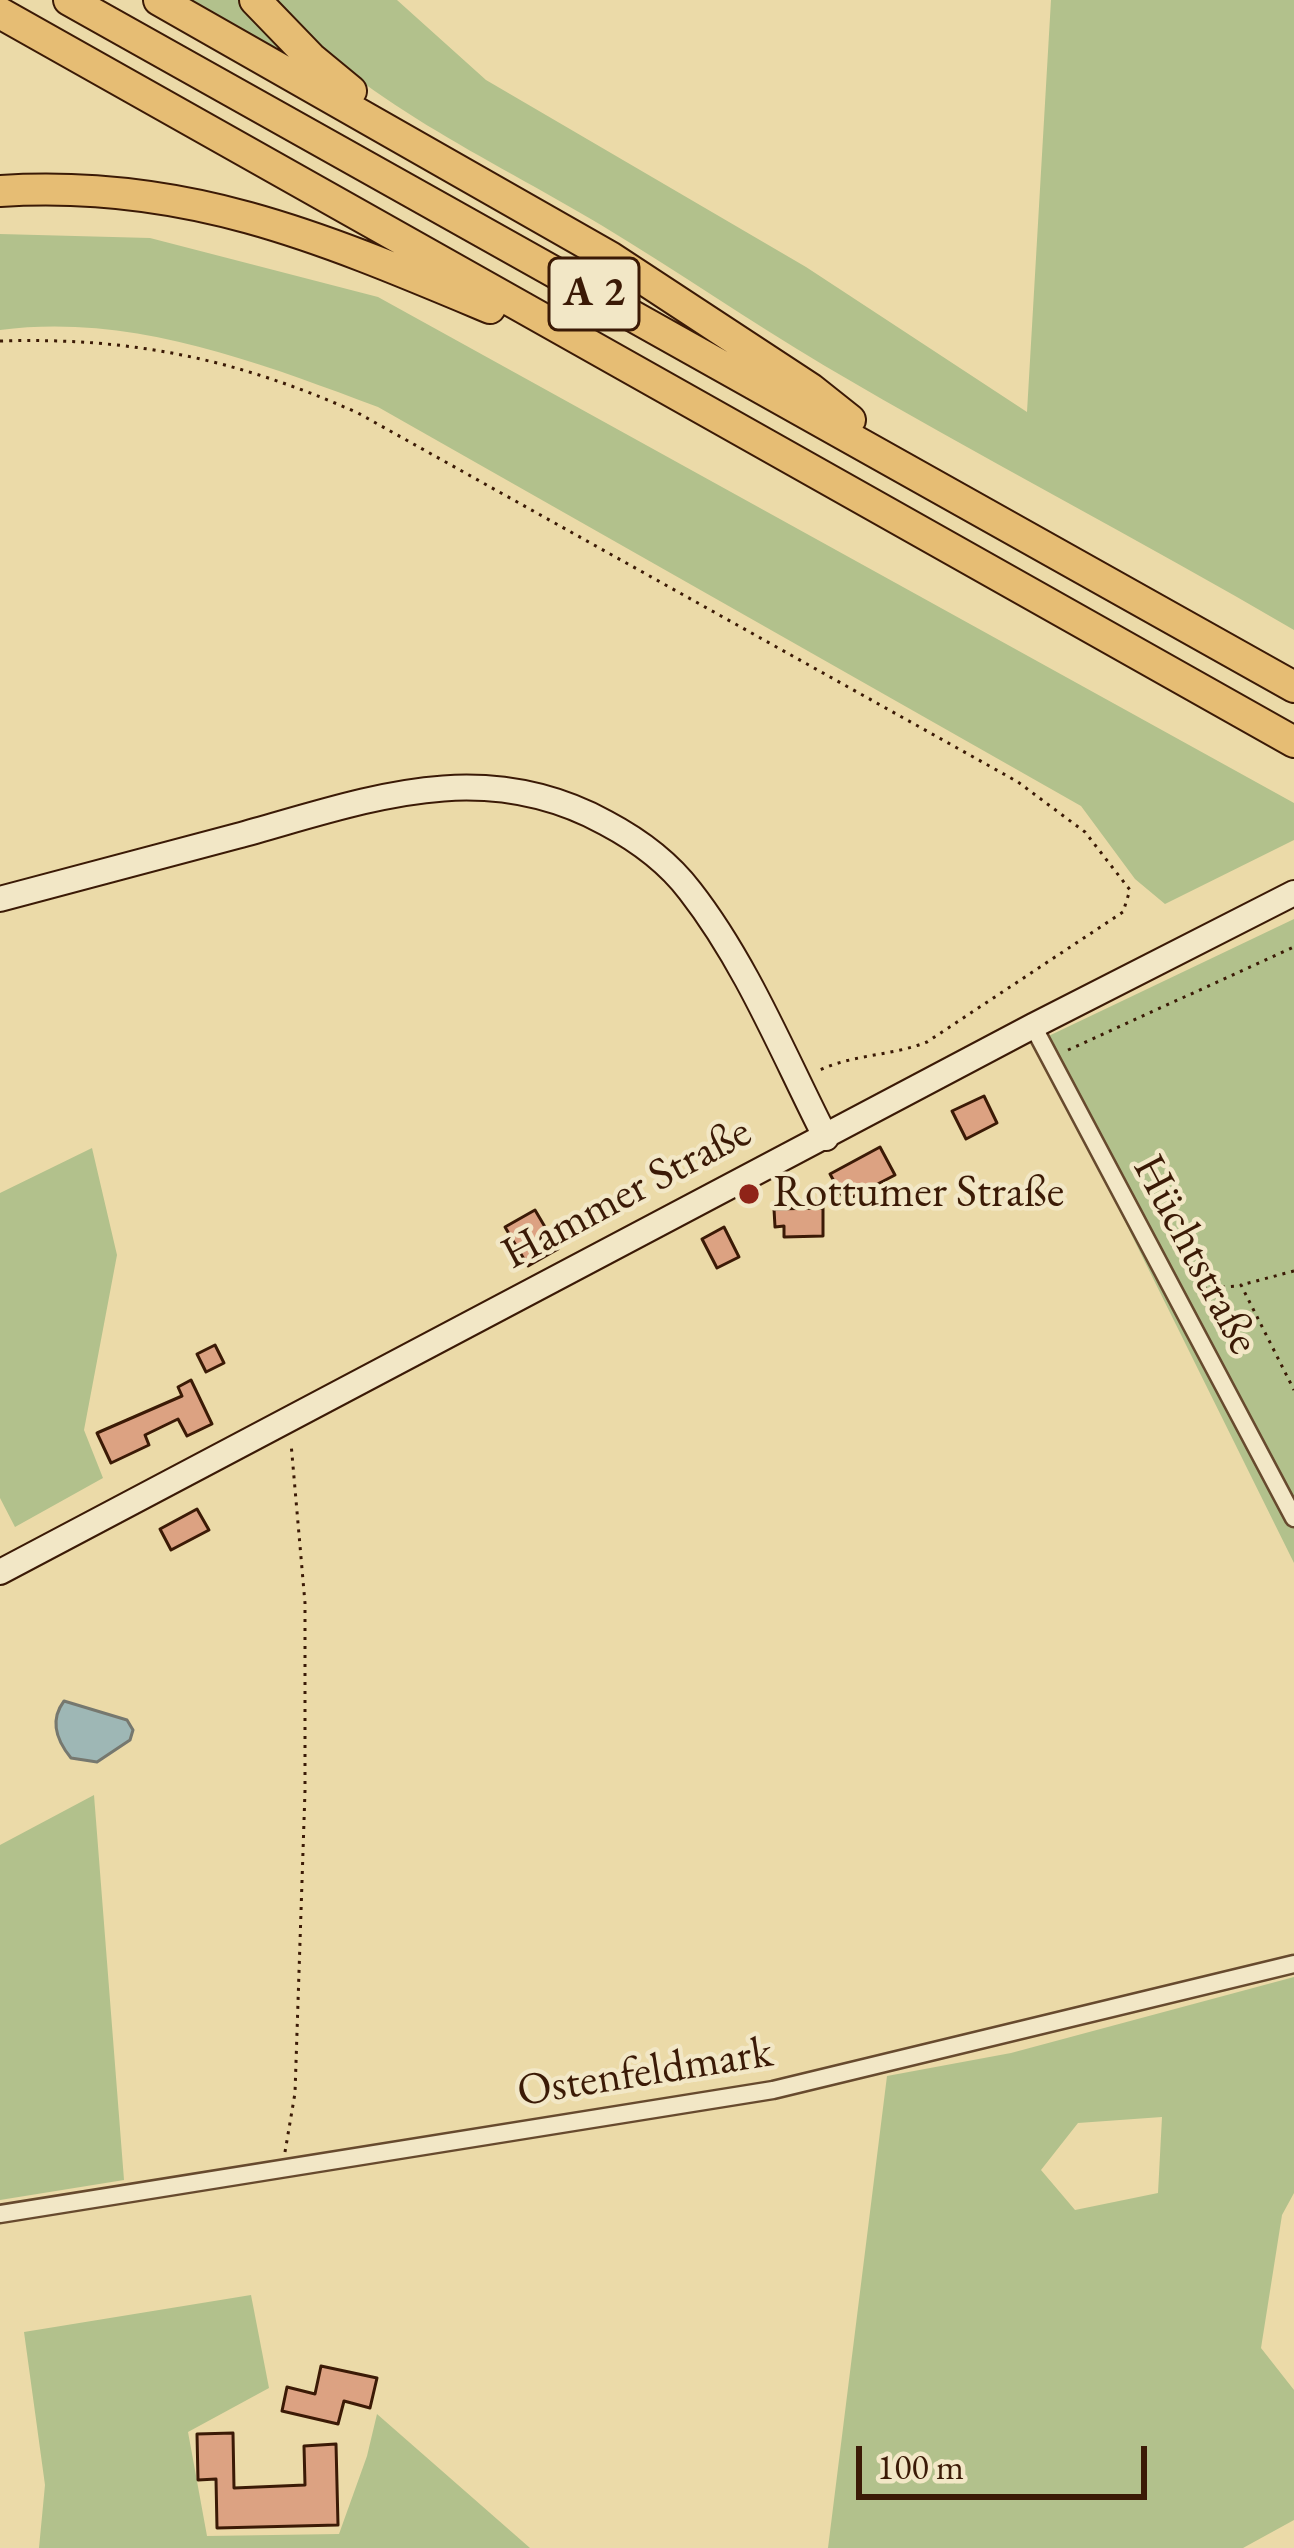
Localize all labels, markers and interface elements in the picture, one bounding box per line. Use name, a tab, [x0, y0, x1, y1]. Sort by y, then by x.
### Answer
road number: A 2	[549, 258, 639, 330]
street label: Hammer Straße	[493, 1106, 761, 1282]
street label: Hüchtstraße	[1120, 1146, 1270, 1364]
place label: Rottumer Straße	[773, 1167, 1064, 1221]
marker: Rottumer Straße	[736, 1181, 762, 1207]
street label: Ostenfeldmark	[514, 2026, 776, 2120]
scale bar	[862, 2422, 1153, 2496]
text: 100 m	[877, 2443, 964, 2490]

